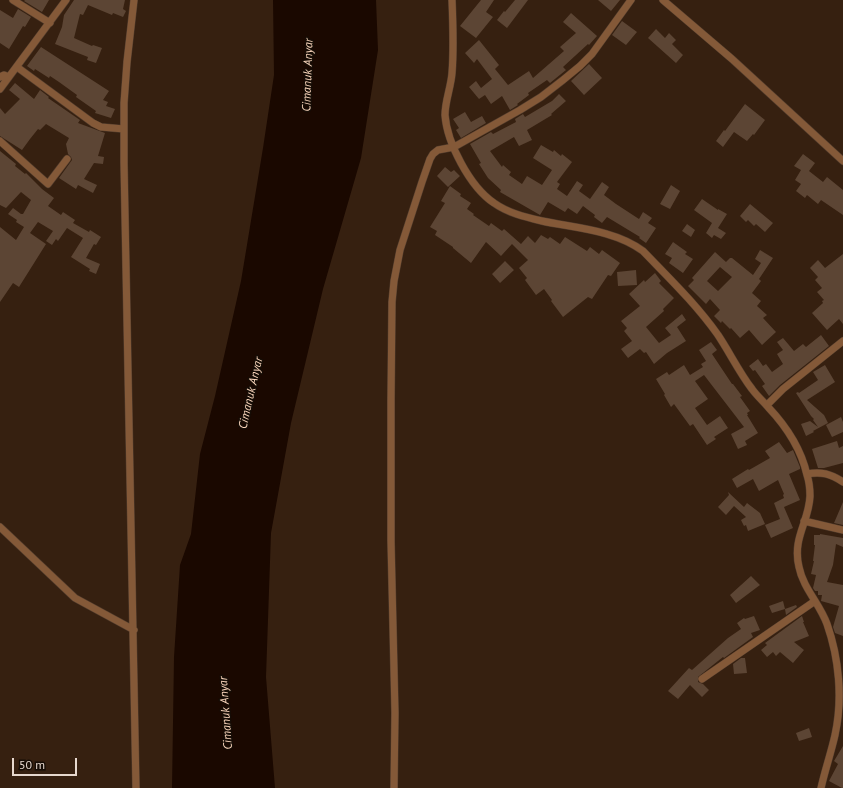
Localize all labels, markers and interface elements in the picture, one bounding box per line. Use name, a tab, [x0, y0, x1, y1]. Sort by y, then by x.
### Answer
water label: Cimanuk Anyar	[300, 38, 316, 112]
water label: Cimanuk Anyar	[236, 356, 266, 430]
water label: Cimanuk Anyar	[216, 676, 236, 750]
scale bar	[14, 750, 79, 776]
text: 50 m	[19, 757, 45, 772]

